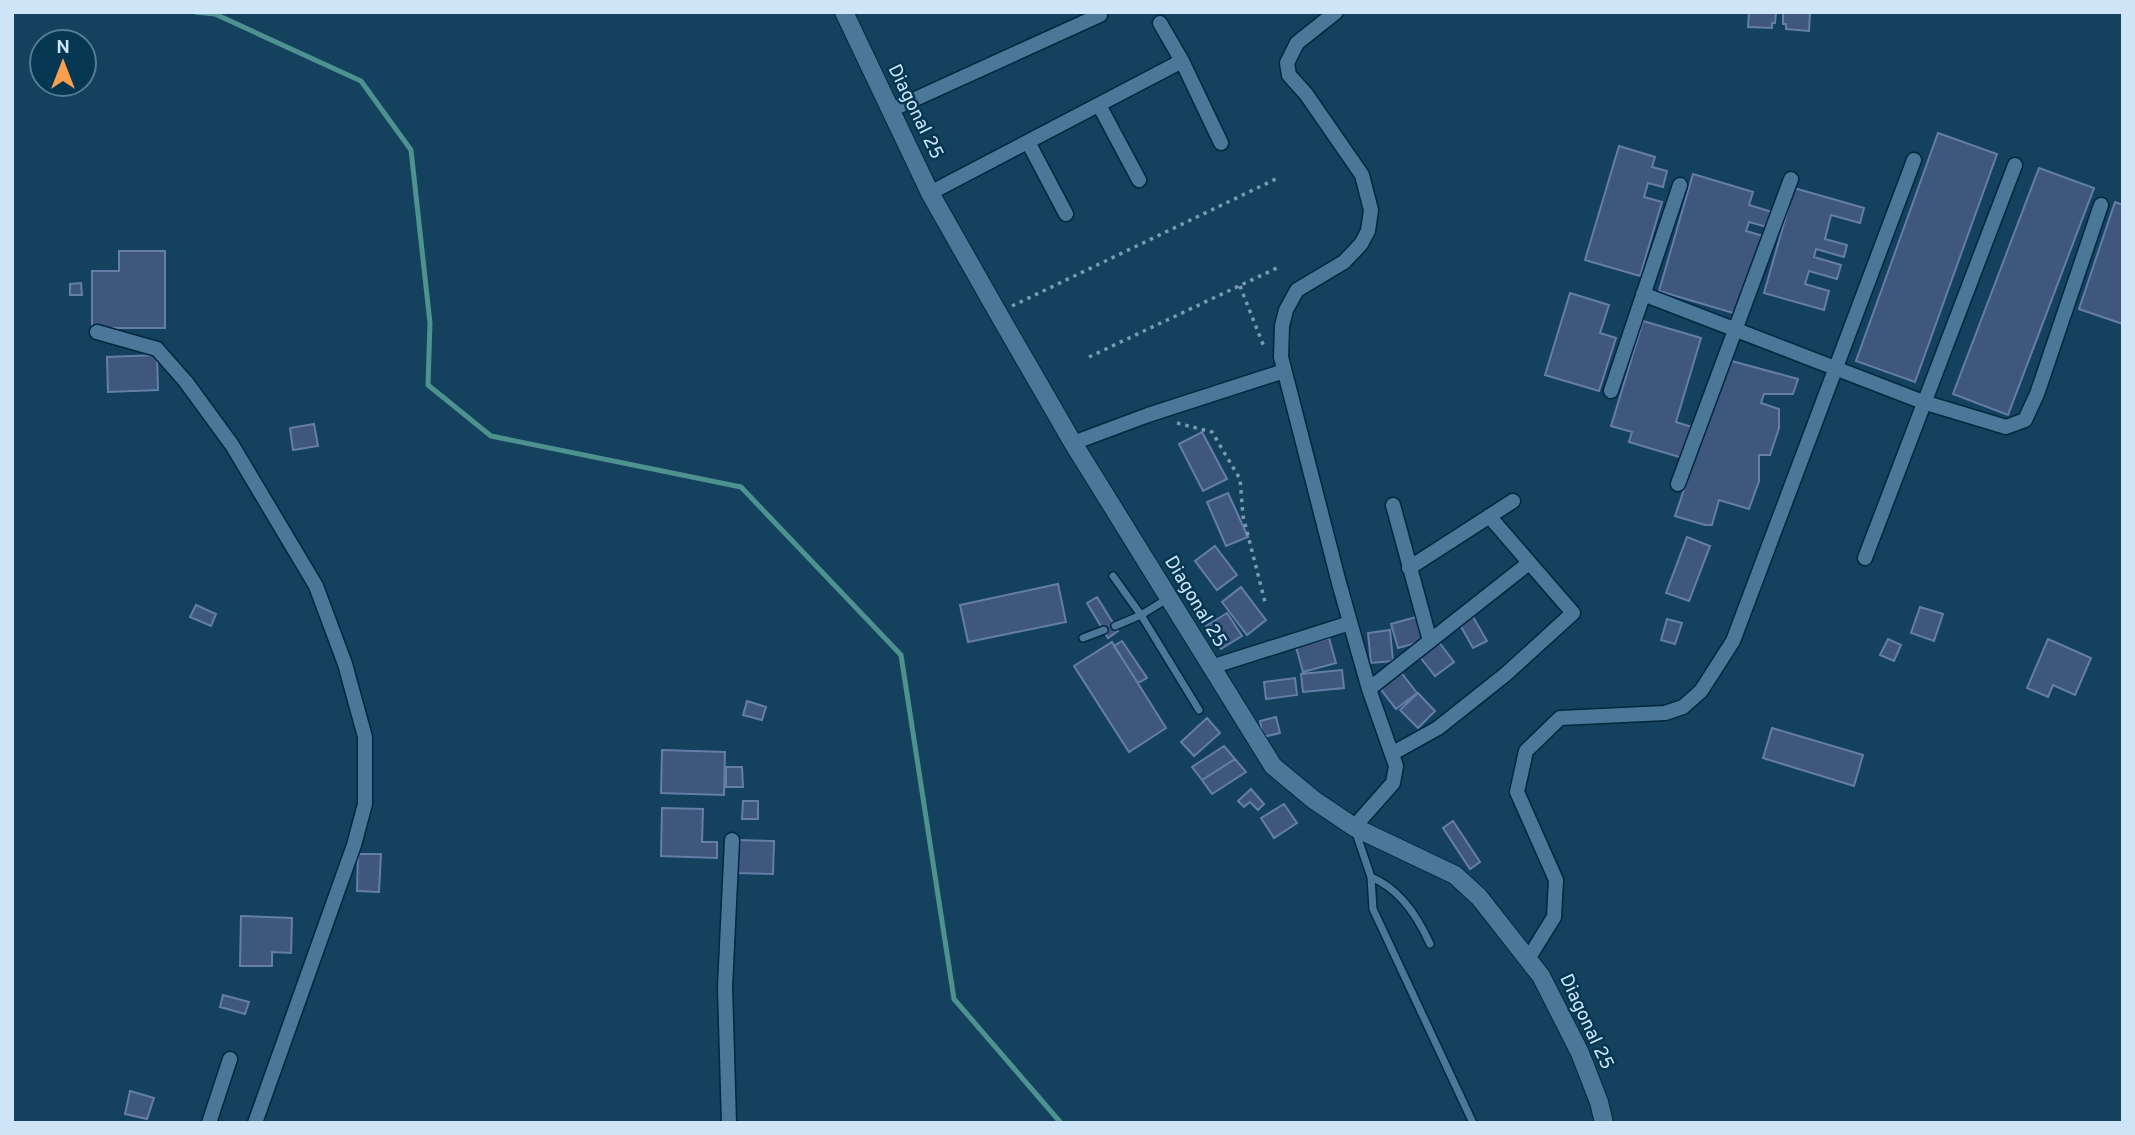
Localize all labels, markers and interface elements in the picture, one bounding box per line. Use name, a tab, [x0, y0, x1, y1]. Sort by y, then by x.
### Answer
north arrow	[28, 28, 98, 98]
text: N	[56, 36, 70, 60]
street label: Diagonal 25	[882, 61, 948, 163]
street label: Diagonal 25	[1158, 552, 1232, 652]
street label: Diagonal 25	[1553, 970, 1619, 1074]

